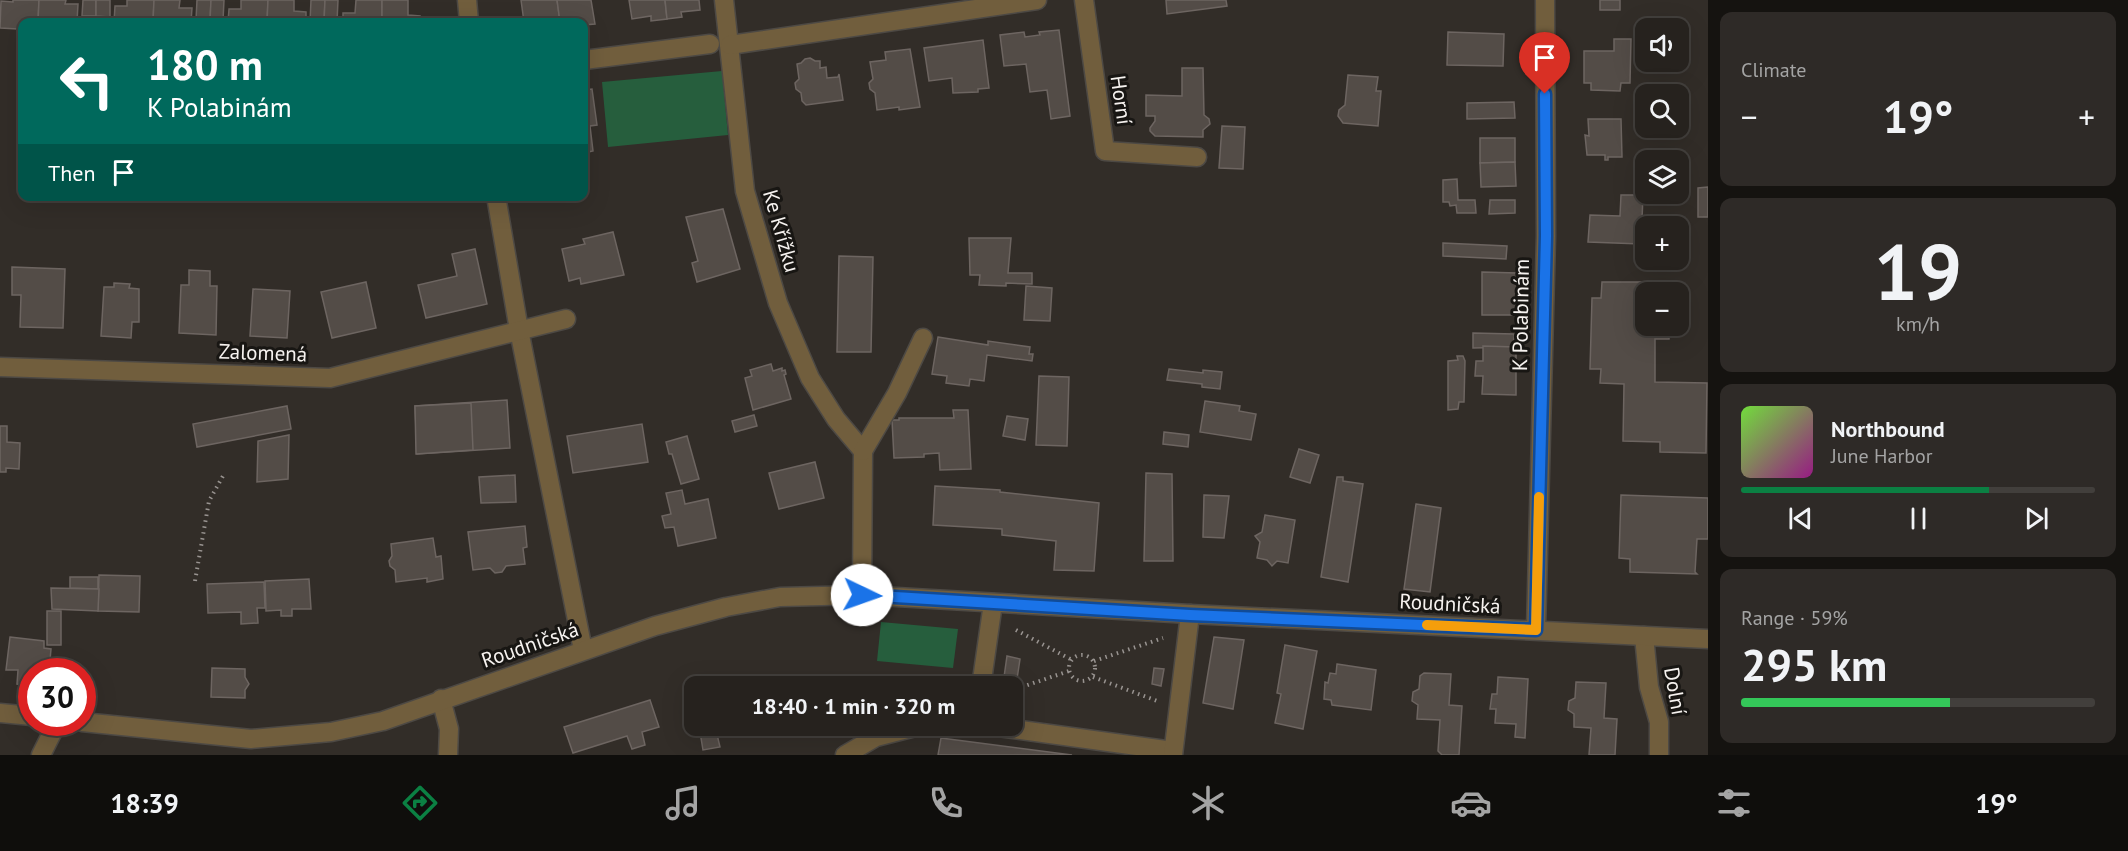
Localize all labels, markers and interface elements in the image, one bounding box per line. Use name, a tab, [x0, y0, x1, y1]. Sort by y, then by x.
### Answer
map controls	[1635, 18, 1689, 336]
button: sound	[1635, 18, 1689, 72]
pin	[1519, 32, 1570, 94]
text: 180 m	[147, 37, 263, 92]
icon: arrive	[1528, 41, 1561, 74]
icon: left	[48, 42, 126, 120]
text: Climate	[1741, 57, 1807, 83]
street label: Horní	[1105, 73, 1138, 127]
button: search	[1635, 84, 1689, 138]
text: 19°	[1883, 87, 1953, 145]
text: K Polabinám	[147, 90, 292, 124]
text: −	[1741, 95, 1758, 138]
text: +	[2078, 95, 2095, 138]
button: layers	[1635, 150, 1689, 204]
icon: arrive	[107, 156, 140, 189]
text: Then	[48, 159, 95, 187]
street label: Ke Křížku	[757, 187, 806, 275]
button: +	[1635, 216, 1689, 270]
text: 19	[1874, 221, 1962, 322]
street label: K Polabinám	[1506, 259, 1535, 371]
button: −	[1635, 282, 1689, 336]
text: km/h	[1896, 311, 1940, 337]
street label: Zalomená	[218, 337, 308, 368]
text: Northbound	[1831, 415, 1945, 443]
text: June Harbor	[1831, 443, 1933, 469]
icon: previous	[1784, 502, 1817, 535]
icon: pause	[1902, 502, 1935, 535]
icon: next	[2020, 502, 2053, 535]
position arrow	[830, 563, 894, 627]
street label: Roudničská	[1399, 587, 1501, 620]
text: Range · 59%	[1741, 605, 1848, 631]
street label: Roudničská	[478, 615, 582, 674]
text: 295 km	[1741, 635, 1887, 693]
speed limit sign: 30	[18, 658, 96, 736]
street label: Dolní	[1658, 665, 1693, 717]
text: 18:40 · 1 min · 320 m	[752, 692, 955, 720]
icon: directions	[399, 782, 441, 824]
icon: music	[662, 782, 704, 824]
icon: phone	[925, 782, 967, 824]
icon: climate	[1187, 782, 1229, 824]
icon: car	[1450, 782, 1492, 824]
icon: filters	[1713, 782, 1755, 824]
text: 18:39	[110, 786, 179, 820]
text: 19°	[1975, 786, 2018, 820]

